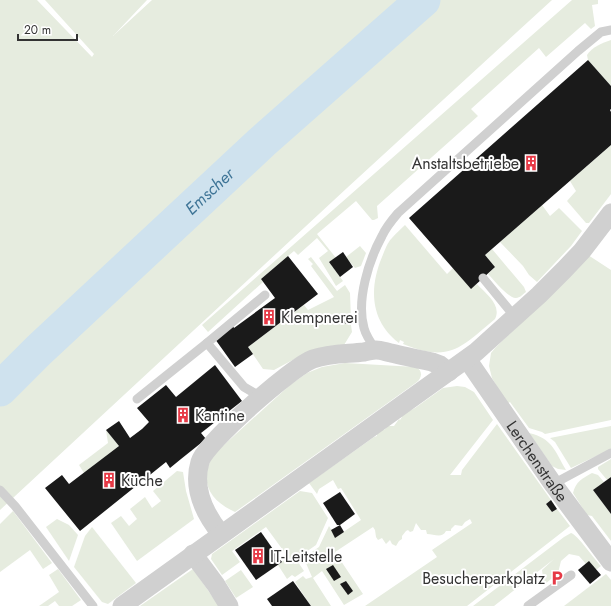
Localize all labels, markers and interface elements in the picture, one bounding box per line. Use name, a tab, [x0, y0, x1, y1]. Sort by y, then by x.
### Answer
scale bar	[18, 16, 77, 42]
text: 20 m	[24, 21, 51, 39]
place label: Anstaltsbetriebe	[412, 152, 519, 175]
building icon: Anstaltsbetriebe	[522, 154, 540, 172]
water label: Emscher	[179, 161, 240, 220]
place label: Klempnerei	[281, 306, 358, 329]
building icon: Klempnerei	[260, 308, 278, 326]
place label: Kantine	[195, 404, 245, 427]
building icon: Kantine	[174, 406, 192, 424]
street label: Lerchenstraße	[501, 416, 574, 506]
place label: Küche	[121, 469, 163, 492]
building icon: Küche	[100, 471, 118, 489]
place label: IT-Leitstelle	[270, 545, 342, 568]
building icon: IT-Leitstelle	[249, 547, 267, 565]
place label: Besucherparkplatz	[422, 567, 546, 590]
parking icon: Besucherparkplatz	[548, 569, 566, 587]

